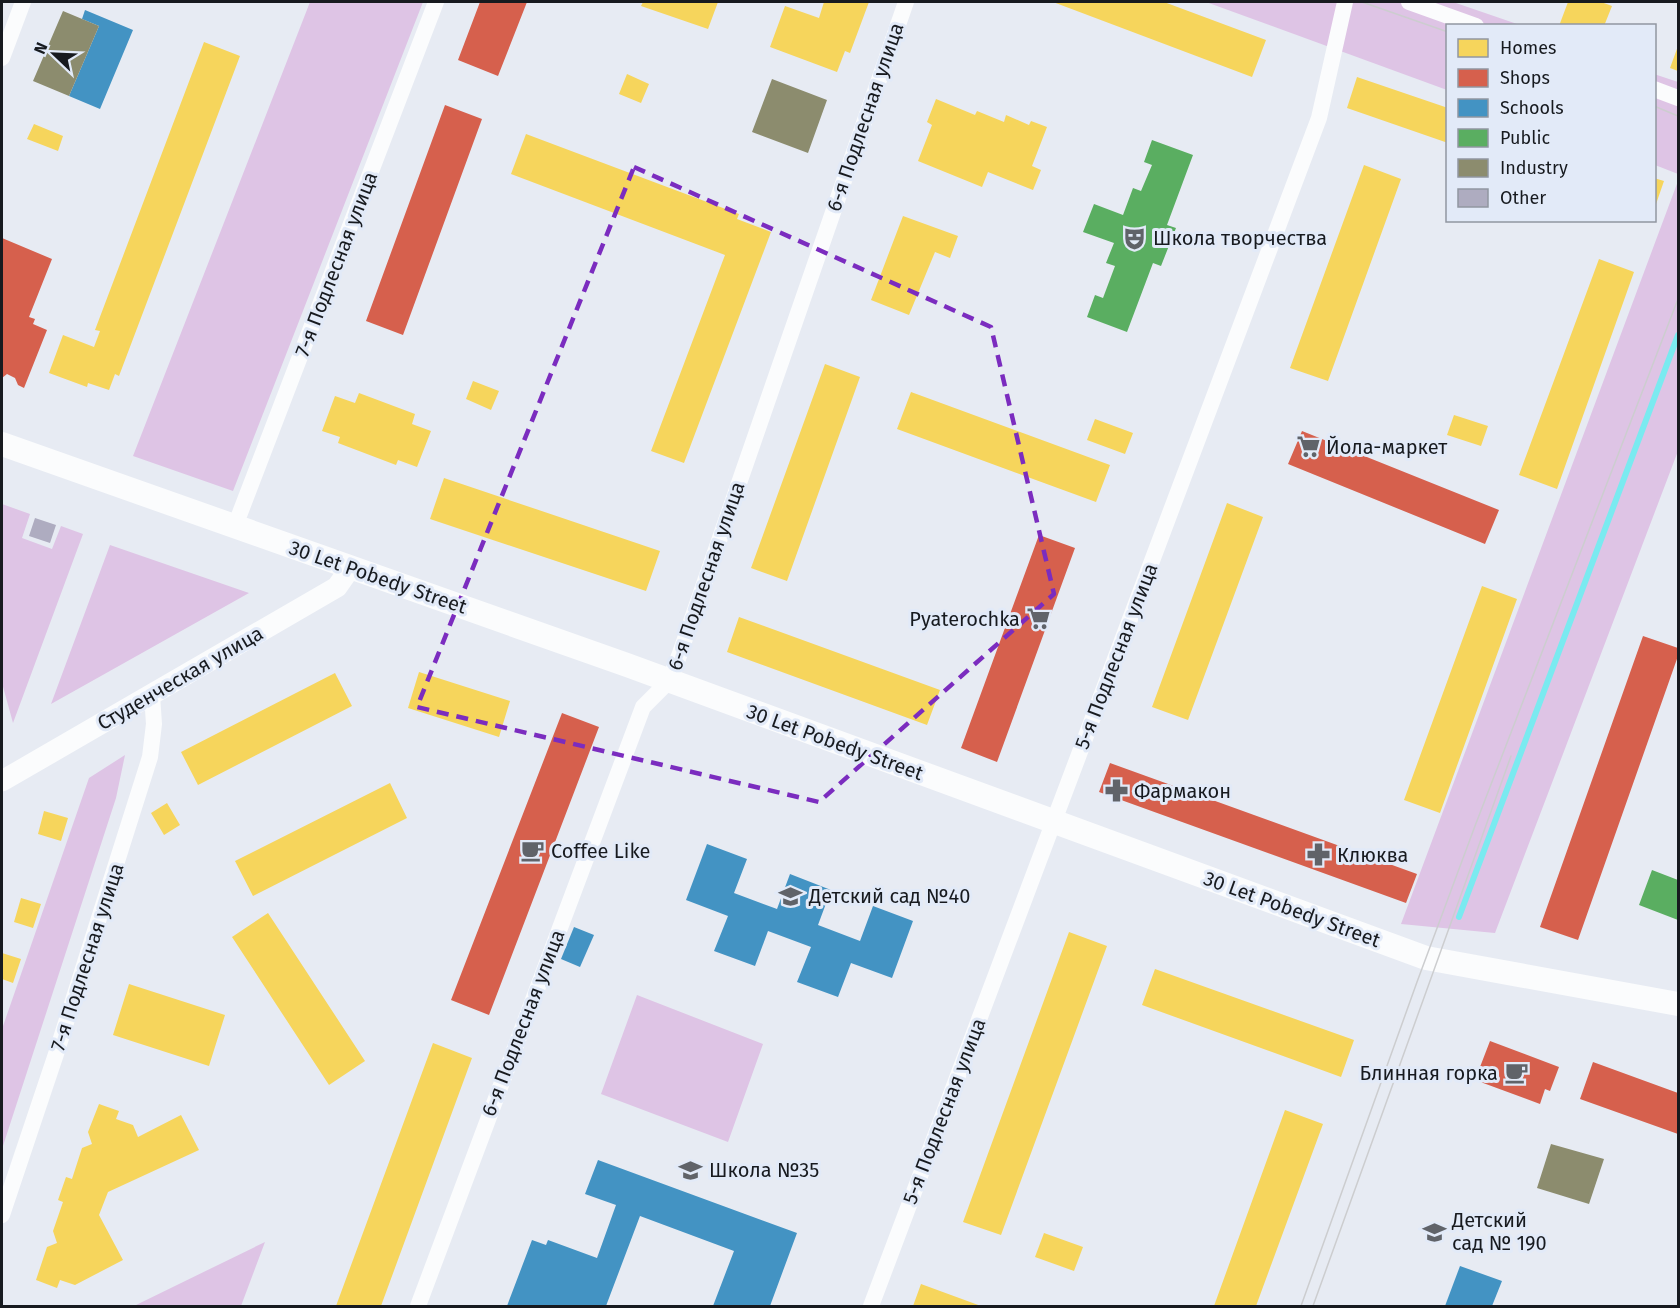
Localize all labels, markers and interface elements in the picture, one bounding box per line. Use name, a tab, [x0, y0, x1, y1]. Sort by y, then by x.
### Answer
street label: 6-я Подлесная улица	[821, 20, 909, 214]
north arrow	[24, 24, 84, 84]
legend	[1446, 24, 1656, 222]
text: Homes	[1500, 37, 1556, 59]
text: N	[30, 40, 51, 57]
text: Shops	[1500, 67, 1550, 89]
text: Schools	[1500, 97, 1564, 119]
text: Public	[1500, 127, 1550, 149]
text: Industry	[1500, 157, 1568, 179]
street label: 7-я Подлесная улица	[290, 168, 382, 360]
text: Other	[1500, 187, 1546, 209]
theatre icon: Школа творчества	[1122, 225, 1148, 251]
place label: Школа творчества	[1153, 226, 1327, 250]
supermarket icon: Йола-маркет	[1295, 434, 1321, 460]
place label: Йола-маркет	[1326, 435, 1448, 459]
street label: 6-я Подлесная улица	[662, 479, 750, 673]
street label: 30 Let Pobedy Street	[286, 535, 471, 619]
street label: 5-я Подлесная улица	[1069, 560, 1163, 752]
supermarket icon: Pyaterochka	[1025, 606, 1051, 632]
place label: Pyaterochka	[909, 607, 1020, 631]
street label: Студенческая улица	[93, 621, 267, 735]
street label: 30 Let Pobedy Street	[743, 699, 927, 785]
pharmacy icon: Фармакон	[1103, 778, 1129, 804]
place label: Фармакон	[1134, 779, 1231, 803]
cafe icon: Coffee Like	[520, 838, 546, 864]
place label: Coffee Like	[551, 839, 650, 863]
pharmacy icon: Клюква	[1306, 842, 1332, 868]
place label: Клюква	[1337, 843, 1408, 867]
street label: 7-я Подлесная улица	[45, 860, 129, 1054]
street label: 30 Let Pobedy Street	[1200, 866, 1384, 952]
school or university icon: Детский сад №40	[778, 883, 804, 909]
place label: Детский сад №40	[808, 884, 970, 908]
street label: 6-я Подлесная улица	[476, 926, 570, 1120]
street label: 5-я Подлесная улица	[897, 1015, 991, 1207]
cafe icon: Блинная горка	[1503, 1060, 1529, 1086]
place label: Блинная горка	[1360, 1061, 1498, 1085]
school or university icon: Школа №35	[678, 1157, 704, 1183]
place label: Школа №35	[709, 1158, 819, 1182]
place label: Детский сад № 190	[1451, 1208, 1547, 1255]
school or university icon: Детский сад № 190	[1421, 1219, 1447, 1245]

